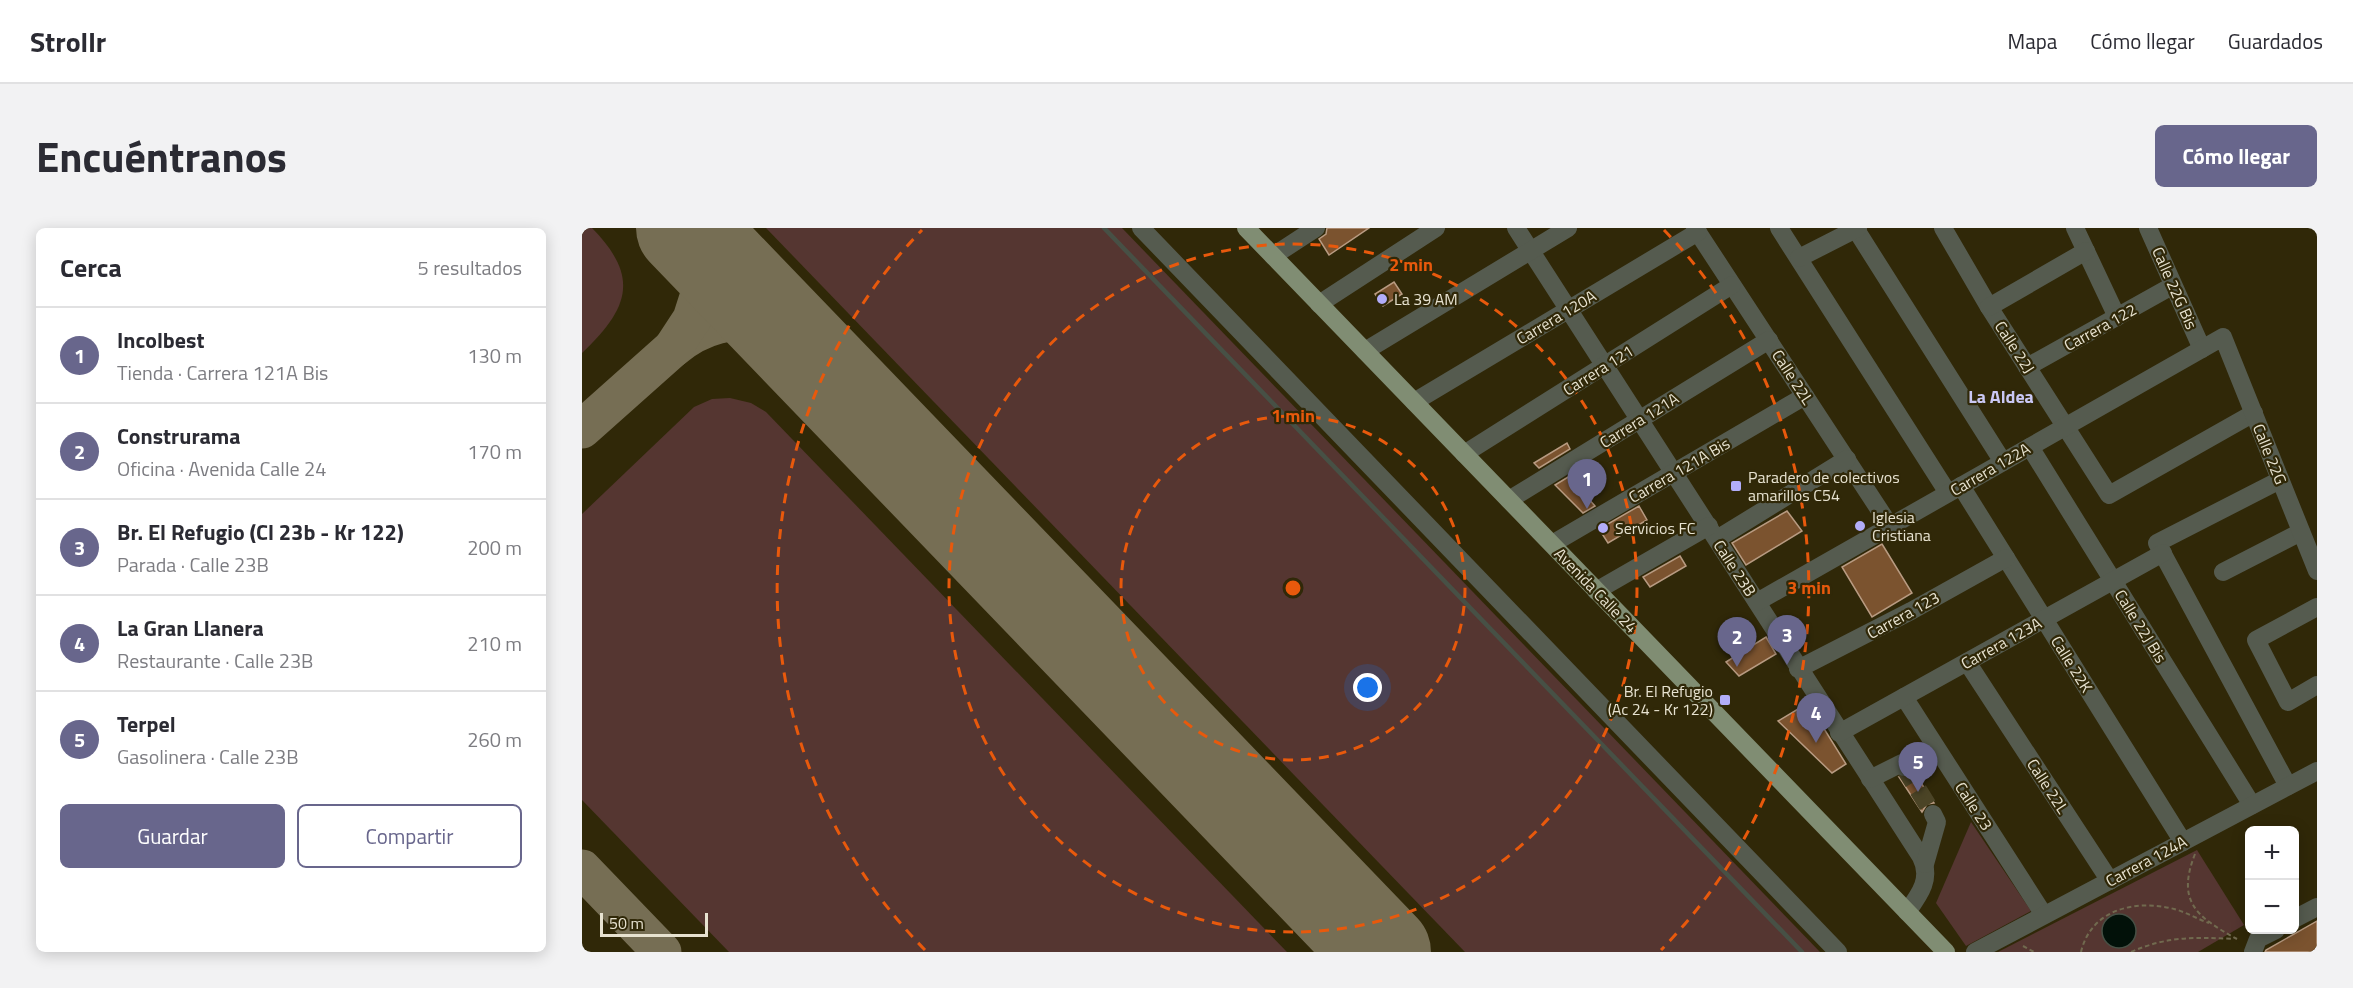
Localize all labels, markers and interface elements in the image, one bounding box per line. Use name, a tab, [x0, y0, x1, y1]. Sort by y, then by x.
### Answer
text: Strollr	[30, 20, 106, 63]
text: Mapa	[2008, 25, 2057, 57]
text: Cómo llegar	[2090, 25, 2195, 57]
text: Guardados	[2228, 25, 2323, 57]
text: Encuéntranos	[36, 124, 287, 188]
button: Cómo llegar	[2155, 125, 2317, 187]
street label: Calle 22G Bis	[2146, 243, 2204, 333]
text: Cerca	[60, 248, 122, 287]
text: 2 min	[1389, 251, 1433, 278]
text: 5 resultados	[418, 252, 522, 283]
street label: Carrera 120A	[1512, 284, 1601, 350]
place label: La 39 AM	[1394, 287, 1458, 311]
marker: La 39 AM	[1375, 292, 1389, 306]
street label: Carrera 122	[2059, 297, 2141, 357]
street label: Calle 22J	[1989, 316, 2041, 378]
text: Incolbest	[117, 323, 204, 357]
street label: Carrera 121	[1558, 339, 1638, 401]
text: 1	[74, 340, 85, 371]
text: 130 m	[467, 340, 522, 371]
street label: Calle 22L	[1766, 345, 1820, 410]
text: Tienda · Carrera 121A Bis	[117, 357, 328, 388]
district label: La Aldea	[1968, 383, 2034, 410]
street label: Carrera 121A	[1595, 386, 1684, 454]
text: 1 min	[1271, 402, 1315, 429]
text: Construrama	[117, 419, 241, 453]
street label: Calle 22G	[2247, 420, 2293, 488]
street label: Carrera 121A Bis	[1624, 431, 1734, 509]
text: 2	[74, 436, 85, 467]
text: 170 m	[467, 436, 522, 467]
street label: Carrera 122A	[1945, 436, 2035, 502]
text: Oficina · Avenida Calle 24	[117, 453, 326, 484]
pin: 1	[1568, 460, 1606, 509]
place label: Paradero de colectivos amarillos C54	[1748, 465, 1900, 507]
marker: Paradero de colectivos amarillos C54	[1729, 479, 1743, 493]
place label: Iglesia Cristiana	[1872, 505, 1931, 547]
text: Br. El Refugio (Cl 23b - Kr 122)	[117, 515, 404, 549]
place label: Servicios FC	[1615, 516, 1696, 540]
marker: Iglesia Cristiana	[1853, 519, 1867, 533]
marker: Servicios FC	[1596, 521, 1610, 535]
text: 3	[74, 532, 85, 563]
text: 200 m	[467, 532, 522, 563]
street label: Calle 23B	[1708, 535, 1762, 601]
street label: Avenida Calle 24	[1549, 542, 1643, 638]
text: Parada · Calle 23B	[117, 549, 269, 580]
text: 3 min	[1787, 574, 1831, 601]
centre of rings	[1283, 578, 1303, 598]
street label: Carrera 123	[1862, 585, 1944, 645]
street label: Calle 22J Bis	[2109, 585, 2173, 667]
text: La Gran Llanera	[117, 611, 264, 645]
street label: Carrera 123A	[1956, 611, 2046, 675]
pin: 3	[1768, 616, 1806, 665]
pin: 2	[1718, 618, 1756, 667]
text: 4	[74, 628, 85, 659]
text: 210 m	[467, 628, 522, 659]
street label: Calle 22K	[2045, 631, 2099, 697]
text: Restaurante · Calle 23B	[117, 645, 313, 676]
your location	[1353, 673, 1382, 702]
place label: Br. El Refugio (Ac 24 - Kr 122)	[1608, 679, 1713, 721]
marker: Br. El Refugio (Ac 24 - Kr 122)	[1718, 693, 1732, 707]
pin: 4	[1796, 694, 1836, 743]
text: Terpel	[117, 707, 176, 741]
text: 5	[74, 724, 85, 755]
text: 260 m	[467, 724, 522, 755]
text: Gasolinera · Calle 23B	[117, 741, 298, 772]
pin: 5	[1898, 742, 1938, 792]
street label: Calle 22L	[2021, 754, 2075, 819]
street label: Calle 23	[1949, 777, 1999, 835]
button: Guardar	[60, 804, 285, 868]
button: Compartir	[297, 804, 522, 868]
map controls	[2245, 826, 2299, 934]
button: +	[2245, 826, 2299, 880]
street label: Carrera 124A	[2101, 829, 2191, 893]
button: −	[2245, 880, 2299, 934]
scale bar	[600, 910, 708, 938]
text: 50 m	[609, 911, 644, 935]

